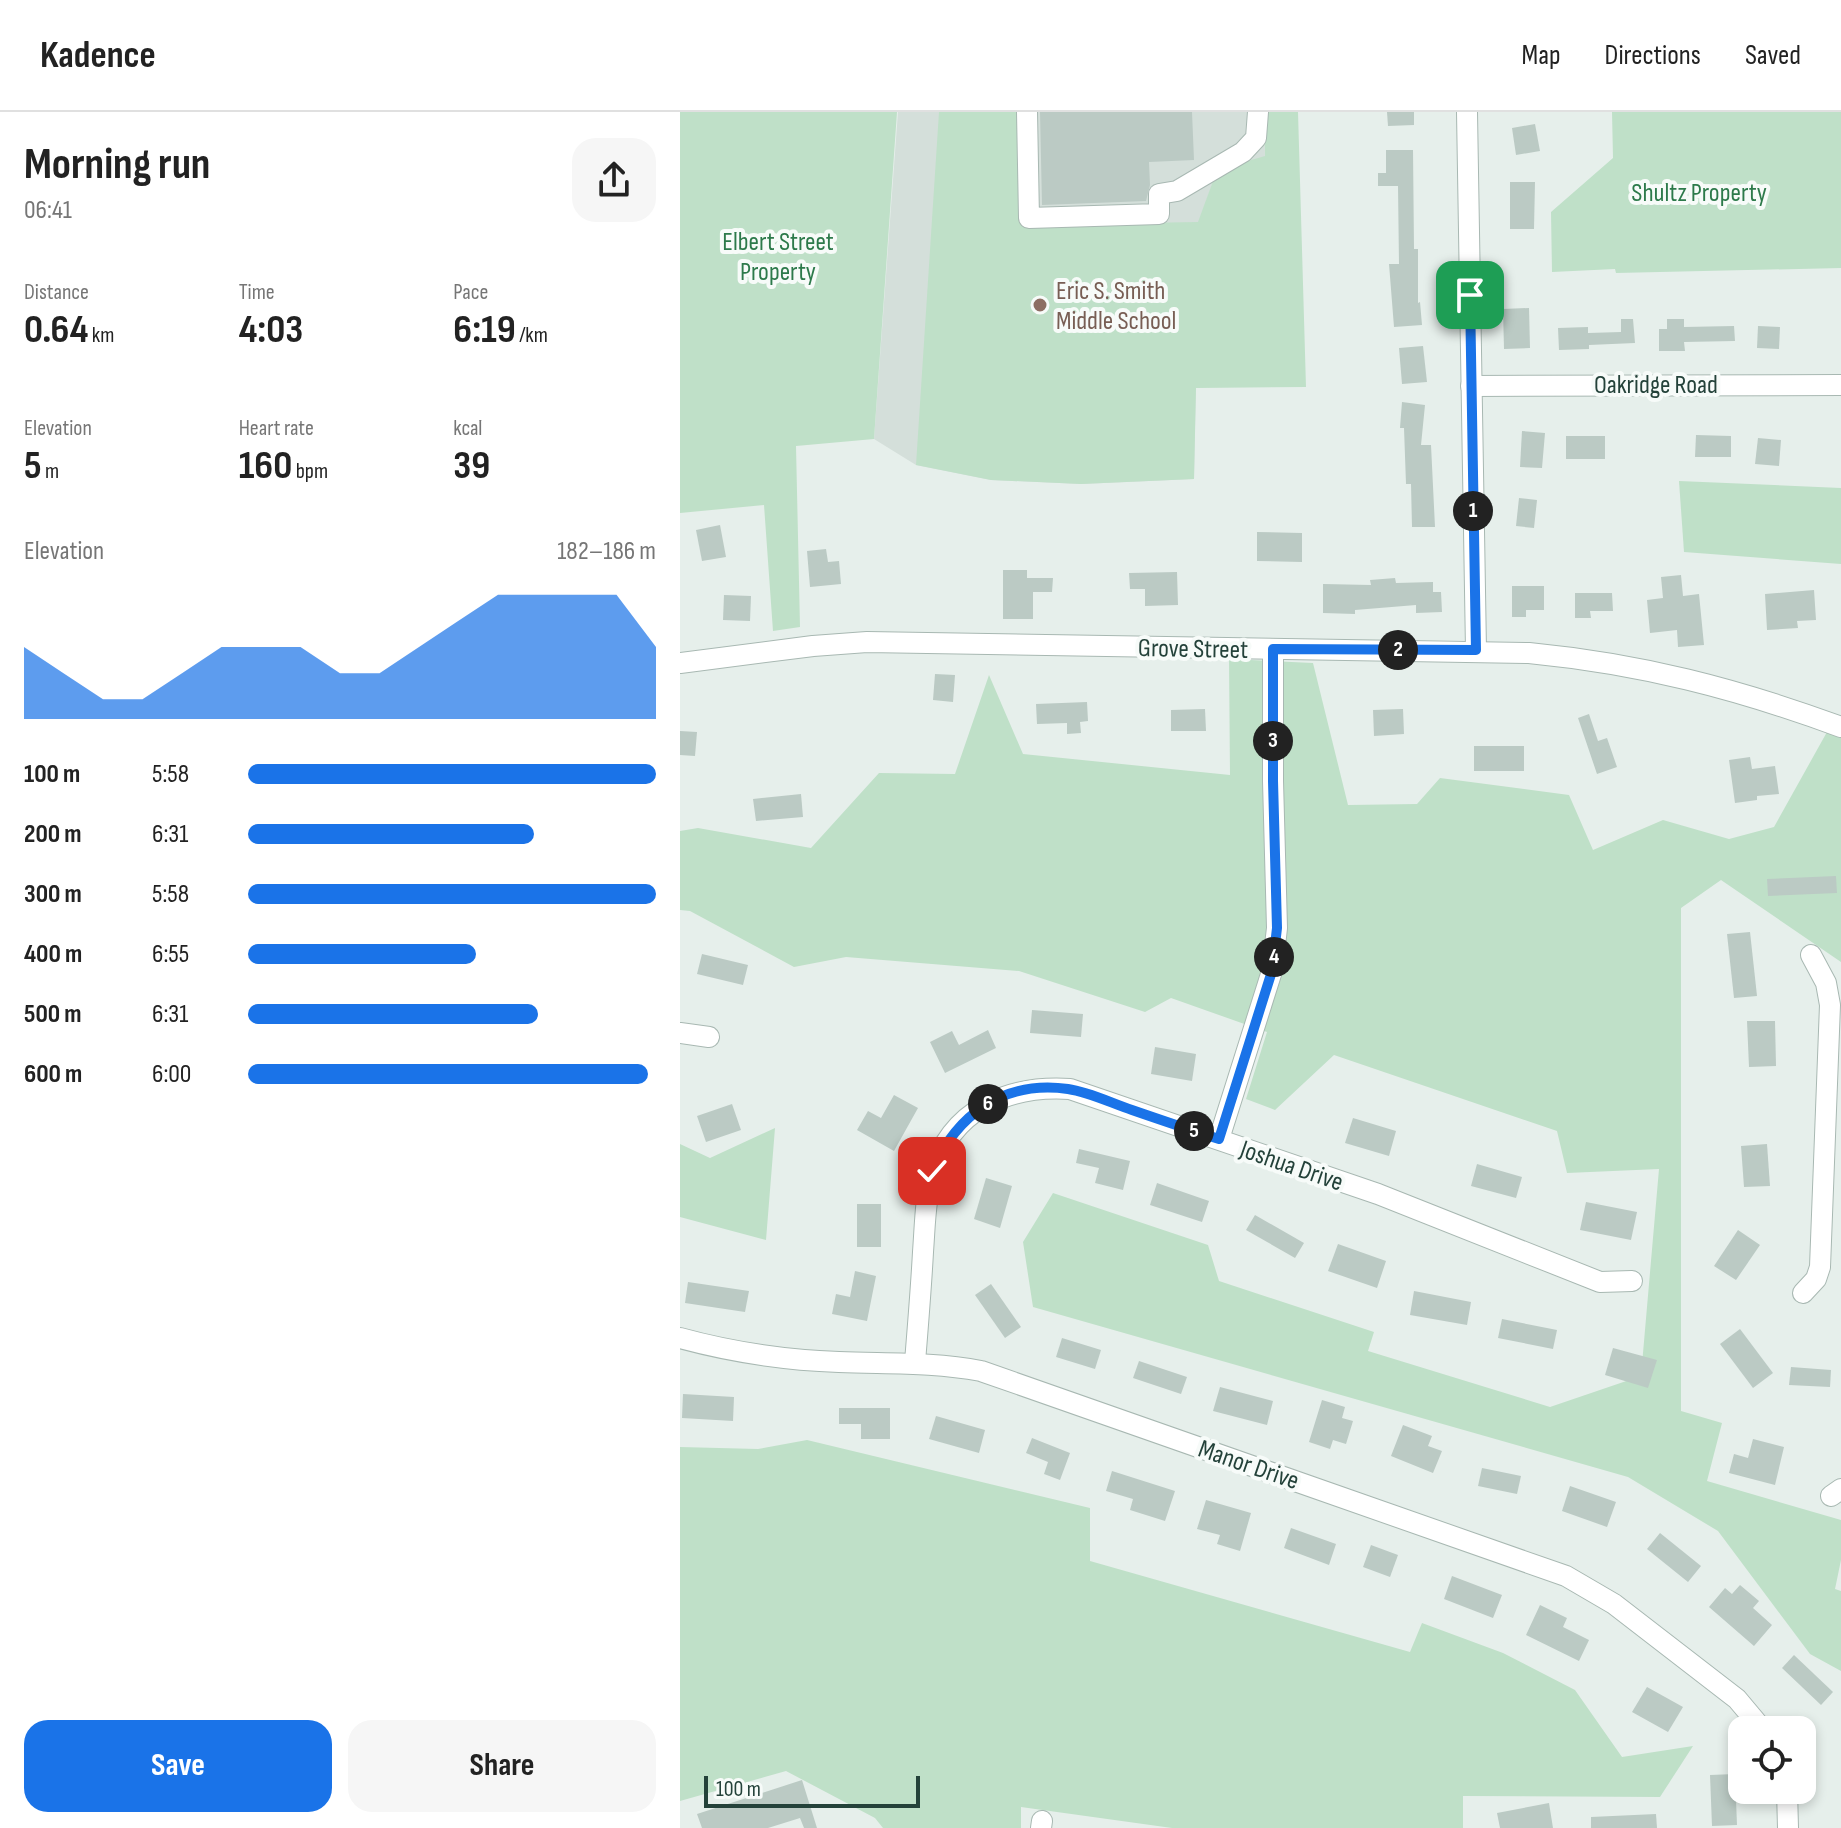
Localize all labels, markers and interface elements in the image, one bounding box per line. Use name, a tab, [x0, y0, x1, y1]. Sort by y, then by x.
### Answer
text: Kadence	[40, 33, 156, 78]
text: Map	[1522, 39, 1561, 72]
text: Directions	[1605, 39, 1701, 72]
text: Saved	[1745, 39, 1801, 72]
text: Morning run	[24, 138, 210, 191]
button: share	[572, 138, 656, 222]
park label: Shultz Property	[1631, 178, 1767, 209]
text: 06:41	[24, 195, 72, 226]
park label: Elbert Street Property	[722, 227, 834, 288]
pin	[1436, 261, 1504, 329]
icon: arrive	[1448, 273, 1492, 317]
place label: Eric S. Smith Middle School	[1056, 276, 1176, 337]
text: Distance	[24, 279, 89, 306]
text: Time	[239, 279, 275, 306]
text: Pace	[453, 279, 488, 306]
marker: Eric S. Smith Middle School	[1031, 296, 1049, 314]
text: 0.64	[24, 306, 88, 354]
text: 4:03	[239, 306, 303, 354]
text: 6:19	[453, 306, 516, 354]
text: km	[88, 322, 114, 349]
text: /km	[516, 322, 548, 349]
street label: Oakridge Road	[1594, 370, 1718, 401]
text: Elevation	[24, 415, 92, 442]
text: Heart rate	[239, 415, 314, 442]
text: kcal	[453, 415, 482, 442]
text: 5	[24, 442, 42, 490]
text: 160	[239, 442, 292, 490]
text: 39	[453, 442, 490, 490]
text: m	[42, 458, 59, 485]
text: bpm	[292, 458, 328, 485]
pin: 1	[1453, 491, 1493, 531]
text: 1	[1469, 497, 1477, 524]
text: Elevation	[24, 536, 104, 567]
text: 182–186 m	[557, 536, 656, 567]
pin: 2	[1378, 630, 1418, 670]
street label: Grove Street	[1138, 633, 1248, 666]
text: 2	[1393, 636, 1403, 663]
pin: 3	[1253, 721, 1293, 761]
text: 3	[1268, 727, 1278, 754]
text: 100 m	[24, 759, 80, 790]
text: 5:58	[152, 759, 189, 790]
text: 200 m	[24, 819, 81, 850]
text: 6:31	[152, 819, 188, 850]
text: 300 m	[24, 879, 82, 910]
text: 5:58	[152, 879, 189, 910]
pin: 4	[1254, 937, 1294, 977]
text: 400 m	[24, 939, 82, 970]
text: 6:55	[152, 939, 189, 970]
text: 4	[1269, 943, 1279, 970]
text: 500 m	[24, 999, 81, 1030]
text: 6:31	[152, 999, 188, 1030]
text: 600 m	[24, 1059, 82, 1090]
text: 6:00	[152, 1059, 191, 1090]
pin: 6	[968, 1084, 1008, 1124]
text: 6	[983, 1090, 993, 1117]
pin: 5	[1174, 1111, 1214, 1151]
text: 5	[1189, 1117, 1199, 1144]
street label: Joshua Drive	[1235, 1134, 1347, 1198]
pin	[898, 1137, 966, 1205]
icon: check	[910, 1149, 954, 1193]
street label: Manor Drive	[1194, 1434, 1303, 1497]
map controls	[1728, 1716, 1816, 1804]
button: locate	[1728, 1716, 1816, 1804]
button: Save	[24, 1720, 332, 1812]
button: Share	[348, 1720, 656, 1812]
scale bar	[704, 1772, 920, 1808]
text: 100 m	[716, 1776, 761, 1803]

